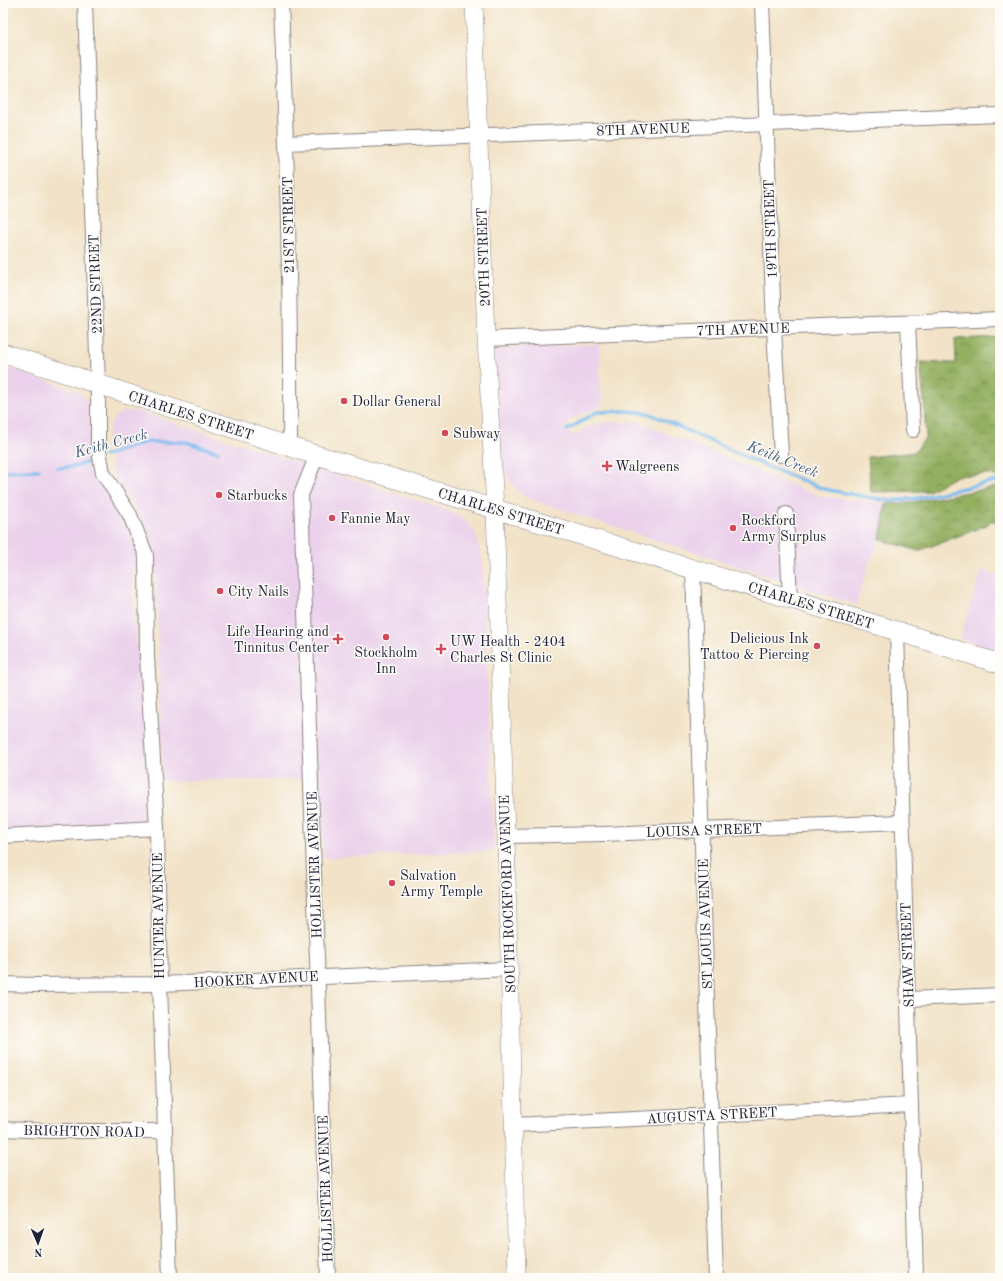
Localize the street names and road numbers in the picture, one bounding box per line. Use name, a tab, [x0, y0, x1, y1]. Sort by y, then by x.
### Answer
street label: 8TH AVENUE	[596, 121, 690, 139]
street label: 21ST STREET	[281, 176, 297, 274]
street label: 19TH STREET	[762, 179, 780, 279]
street label: 20TH STREET	[475, 207, 493, 307]
street label: 22ND STREET	[87, 234, 105, 334]
street label: 7TH AVENUE	[696, 321, 790, 339]
street label: CHARLES STREET	[126, 389, 255, 443]
street label: CHARLES STREET	[436, 486, 565, 538]
street label: CHARLES STREET	[746, 580, 875, 632]
street label: HOLLISTER AVENUE	[305, 791, 325, 939]
street label: SOUTH ROCKFORD AVENUE	[498, 795, 518, 993]
street label: LOUISA STREET	[646, 822, 762, 840]
street label: HUNTER AVENUE	[151, 853, 167, 979]
street label: ST LOUIS AVENUE	[697, 858, 715, 989]
street label: SHAW STREET	[899, 902, 917, 1008]
street label: HOOKER AVENUE	[193, 970, 319, 990]
street label: AUGUSTA STREET	[646, 1106, 778, 1126]
street label: HOLLISTER AVENUE	[316, 1115, 336, 1263]
street label: BRIGHTON ROAD	[23, 1124, 145, 1140]

